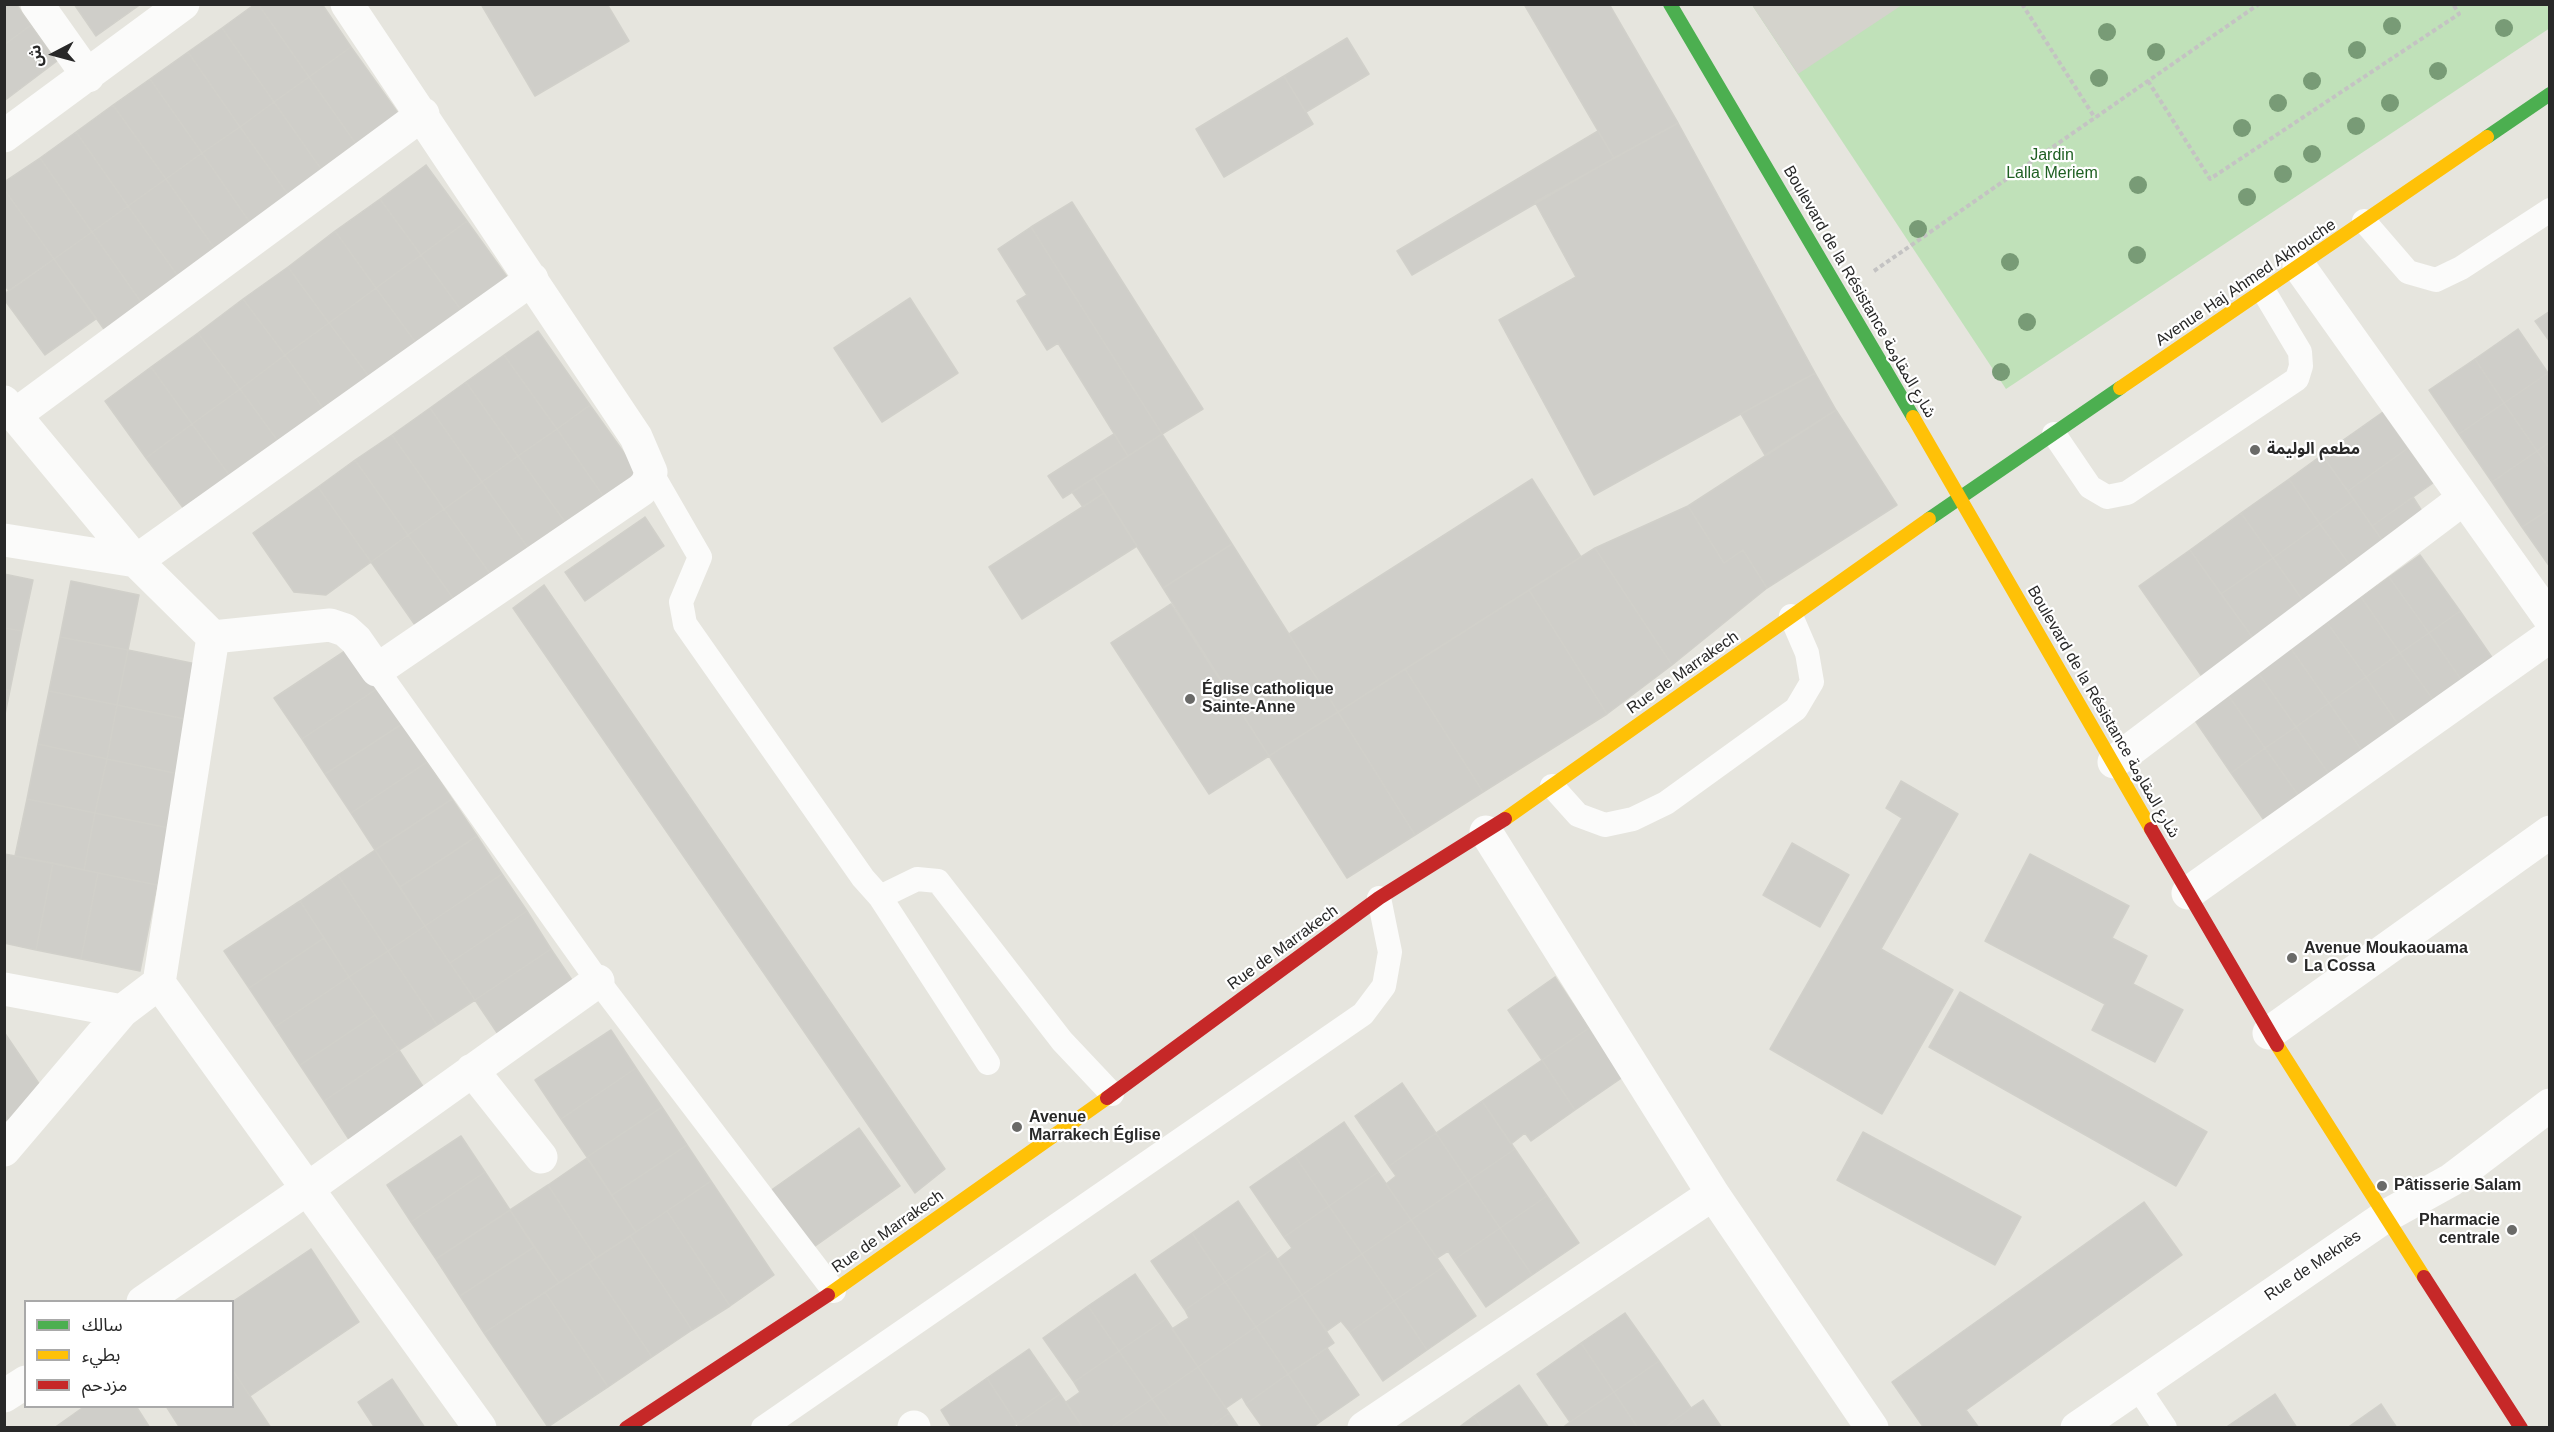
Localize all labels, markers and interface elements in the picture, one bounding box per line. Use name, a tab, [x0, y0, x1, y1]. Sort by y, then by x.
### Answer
north arrow	[24, 24, 84, 84]
text: ش	[26, 44, 45, 68]
park label: Jardin Lalla Meriem	[2006, 146, 2098, 184]
street label: Boulevard de la Résistance شارع المقاومة	[1779, 163, 1939, 421]
street label: Avenue Haj Ahmed Akhouche	[2152, 215, 2340, 351]
place label: مطعم الوليمة	[2267, 440, 2360, 460]
marker: مطعم الوليمة	[2248, 443, 2262, 457]
street label: Boulevard de la Résistance شارع المقاومة	[2023, 583, 2183, 841]
street label: Rue de Marrakech	[1624, 627, 1742, 719]
place label: Église catholique Sainte-Anne	[1202, 680, 1334, 718]
marker: Église catholique Sainte-Anne	[1183, 692, 1197, 706]
street label: Rue de Marrakech	[1224, 902, 1342, 994]
place label: Avenue Moukaouama La Cossa	[2304, 939, 2468, 977]
marker: Avenue Moukaouama La Cossa	[2285, 951, 2299, 965]
place label: Avenue Marrakech Église	[1029, 1108, 1161, 1146]
marker: Avenue Marrakech Église	[1010, 1120, 1024, 1134]
place label: Pâtisserie Salam	[2394, 1176, 2521, 1196]
marker: Pâtisserie Salam	[2375, 1179, 2389, 1193]
street label: Rue de Marrakech	[829, 1186, 947, 1278]
place label: Pharmacie centrale	[2419, 1211, 2500, 1249]
marker: Pharmacie centrale	[2505, 1223, 2519, 1237]
street label: Rue de Meknès	[2261, 1227, 2365, 1305]
legend	[24, 1300, 234, 1408]
text: سالك	[82, 1315, 123, 1335]
text: بطيء	[82, 1345, 120, 1365]
text: مزدحم	[82, 1375, 127, 1395]

